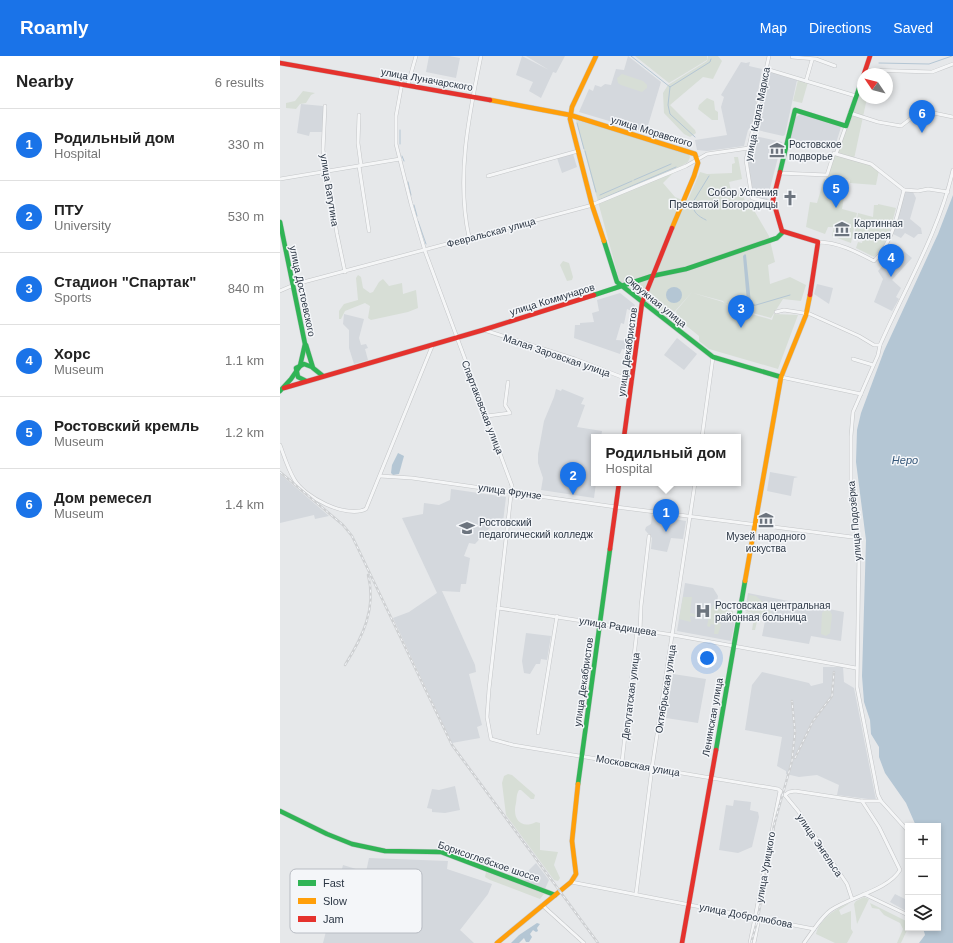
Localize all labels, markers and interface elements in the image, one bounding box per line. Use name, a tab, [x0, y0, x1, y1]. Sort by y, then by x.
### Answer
text: Roamly	[20, 17, 89, 38]
text: Map	[760, 20, 787, 36]
text: Directions	[809, 20, 871, 36]
text: Saved	[893, 20, 933, 36]
street label: улица Луначарского	[380, 66, 474, 93]
street label: улица Карла Маркса	[743, 66, 772, 162]
north arrow	[857, 68, 893, 104]
text: Nearby	[16, 72, 74, 91]
text: 6 results	[215, 75, 264, 90]
pin: 6	[909, 100, 935, 133]
street label: улица Моравского	[610, 114, 694, 149]
text: Родильный дом	[54, 129, 175, 146]
text: 1	[25, 137, 33, 152]
text: 330 m	[228, 137, 264, 152]
place label: Ростовское подворье	[789, 139, 842, 162]
museum icon: Ростовское подворье	[768, 141, 786, 159]
text: Hospital	[54, 146, 101, 161]
street label: улица Ватутина	[318, 153, 341, 228]
pin: 5	[823, 175, 849, 208]
place label: Собор Успения Пресвятой Богородицы	[669, 187, 778, 210]
church icon: Собор Успения Пресвятой Богородицы	[781, 189, 799, 207]
text: ПТУ	[54, 201, 83, 218]
text: 2	[25, 209, 33, 224]
text: 530 m	[228, 209, 264, 224]
street label: Февральская улица	[446, 215, 537, 250]
text: University	[54, 218, 111, 233]
place label: Картинная галерея	[854, 218, 903, 241]
museum icon: Картинная галерея	[833, 220, 851, 238]
pin: 4	[878, 244, 904, 277]
street label: улица Достоевского	[288, 245, 318, 338]
text: Стадион "Спартак"	[54, 273, 196, 290]
street label: Окружная улица	[623, 273, 689, 330]
text: 3	[25, 281, 33, 296]
text: 840 m	[228, 281, 264, 296]
street label: улица Коммунаров	[508, 281, 596, 318]
text: Sports	[54, 290, 92, 305]
pin: 3	[728, 295, 754, 328]
street label: улица Декабристов	[616, 307, 639, 397]
street label: Малая Заровская улица	[502, 332, 612, 379]
text: Хорс	[54, 345, 90, 362]
text: 4	[25, 353, 33, 368]
text: 1.1 km	[225, 353, 264, 368]
street label: Спартаковская улица	[460, 359, 506, 456]
text: Museum	[54, 362, 104, 377]
text: Ростовский кремль	[54, 417, 199, 434]
text: 5	[25, 425, 33, 440]
text: 1.2 km	[225, 425, 264, 440]
text: Museum	[54, 434, 104, 449]
popup	[591, 434, 741, 486]
text: Родильный дом	[606, 444, 726, 461]
water label: Неро	[892, 454, 918, 466]
text: Hospital	[606, 461, 653, 476]
pin: 2	[560, 462, 586, 495]
street label: улица Подозёрка	[845, 480, 863, 561]
street label: улица Фрунзе	[478, 482, 543, 501]
text: Дом ремесел	[54, 489, 152, 506]
text: 6	[25, 497, 33, 512]
text: 1.4 km	[225, 497, 264, 512]
pin: 1	[653, 499, 679, 532]
text: Museum	[54, 506, 104, 521]
museum icon: Музей народного искуства	[757, 511, 775, 529]
place label: Ростовский педагогический колледж	[479, 517, 593, 540]
school or university icon: Ростовский педагогический колледж	[458, 519, 476, 537]
place label: Музей народного искуства	[726, 531, 806, 554]
place label: Ростовская центральная районная больница	[715, 600, 830, 623]
hospital icon: Ростовская центральная районная больница	[694, 602, 712, 620]
street label: улица Радищева	[579, 615, 658, 638]
street label: улица Декабристов	[572, 637, 595, 727]
street label: Октябрьская улица	[653, 644, 678, 734]
your location	[697, 648, 717, 668]
street label: Депутатская улица	[620, 651, 641, 740]
street label: Ленинская улица	[700, 677, 725, 757]
street label: Московская улица	[595, 753, 681, 778]
street label: улица Энгельса	[795, 812, 845, 879]
map controls	[905, 823, 941, 931]
button: +	[905, 823, 941, 859]
street label: улица Урицкого	[754, 830, 777, 904]
street label: Борисоглебское шоссе	[437, 839, 542, 884]
button: −	[905, 859, 941, 895]
legend	[290, 869, 422, 933]
text: Fast	[323, 877, 344, 889]
text: Slow	[323, 895, 347, 907]
button: layers	[905, 895, 941, 931]
street label: улица Добролюбова	[698, 901, 794, 930]
text: Jam	[323, 913, 344, 925]

